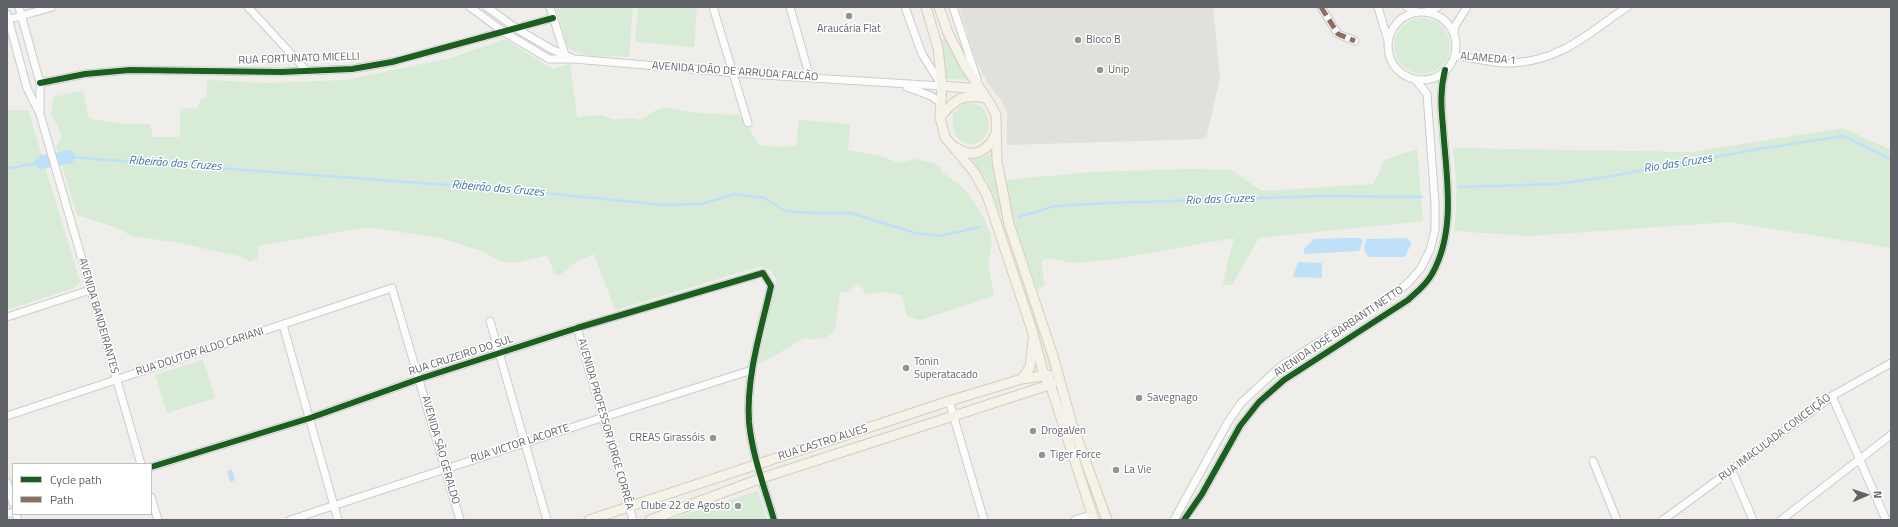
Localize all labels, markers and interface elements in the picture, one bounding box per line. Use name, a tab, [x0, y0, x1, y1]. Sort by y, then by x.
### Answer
marker: Araucária Flat	[844, 11, 854, 21]
place label: Araucária Flat	[817, 22, 881, 36]
place label: Bloco B	[1086, 33, 1121, 47]
marker: Bloco B	[1073, 35, 1083, 45]
street label: RUA FORTUNATO MICELLI	[238, 50, 360, 68]
street label: ALAMEDA 1	[1460, 50, 1516, 68]
street label: AVENIDA JOÃO DE ARRUDA FALCÃO	[651, 60, 819, 84]
place label: Unip	[1108, 63, 1129, 77]
marker: Unip	[1095, 65, 1105, 75]
water label: Rio das Cruzes	[1643, 151, 1713, 177]
water label: Ribeirão das Cruzes	[128, 154, 222, 174]
water label: Ribeirão das Cruzes	[451, 178, 545, 200]
water label: Rio das Cruzes	[1185, 192, 1255, 208]
street label: AVENIDA BANDEIRANTES	[75, 257, 121, 375]
street label: AVENIDA JOSÉ BARBANTI NETTO	[1272, 284, 1406, 380]
street label: RUA DOUTOR ALDO CARIANI	[134, 325, 266, 379]
street label: RUA CRUZEIRO DO SUL	[407, 333, 515, 379]
street label: AVENIDA PROFESSOR JORGE CORRÊA	[574, 337, 636, 511]
place label: Tonin Superatacado	[914, 355, 978, 381]
marker: Tonin Superatacado	[901, 363, 911, 373]
place label: Savegnago	[1147, 391, 1198, 405]
street label: RUA IMACULADA CONCEIÇÃO	[1716, 392, 1834, 484]
marker: Savegnago	[1134, 393, 1144, 403]
street label: AVENIDA SÃO GERALDO	[418, 394, 462, 506]
street label: RUA VICTOR LACORTE	[469, 422, 571, 466]
street label: RUA CASTRO ALVES	[777, 422, 869, 464]
place label: DrogaVen	[1041, 424, 1086, 438]
marker: DrogaVen	[1028, 426, 1038, 436]
place label: CREAS Girassóis	[629, 431, 705, 445]
marker: CREAS Girassóis	[708, 433, 718, 443]
place label: Tiger Force	[1050, 448, 1101, 462]
marker: Tiger Force	[1037, 450, 1047, 460]
legend	[12, 463, 152, 515]
place label: La Vie	[1124, 463, 1152, 477]
marker: La Vie	[1111, 465, 1121, 475]
text: Cycle path	[50, 470, 102, 489]
north arrow	[1846, 475, 1886, 515]
text: Path	[50, 490, 74, 509]
text: N	[1870, 490, 1886, 499]
place label: Clube 22 de Agosto	[641, 499, 730, 513]
marker: Clube 22 de Agosto	[733, 501, 743, 511]

